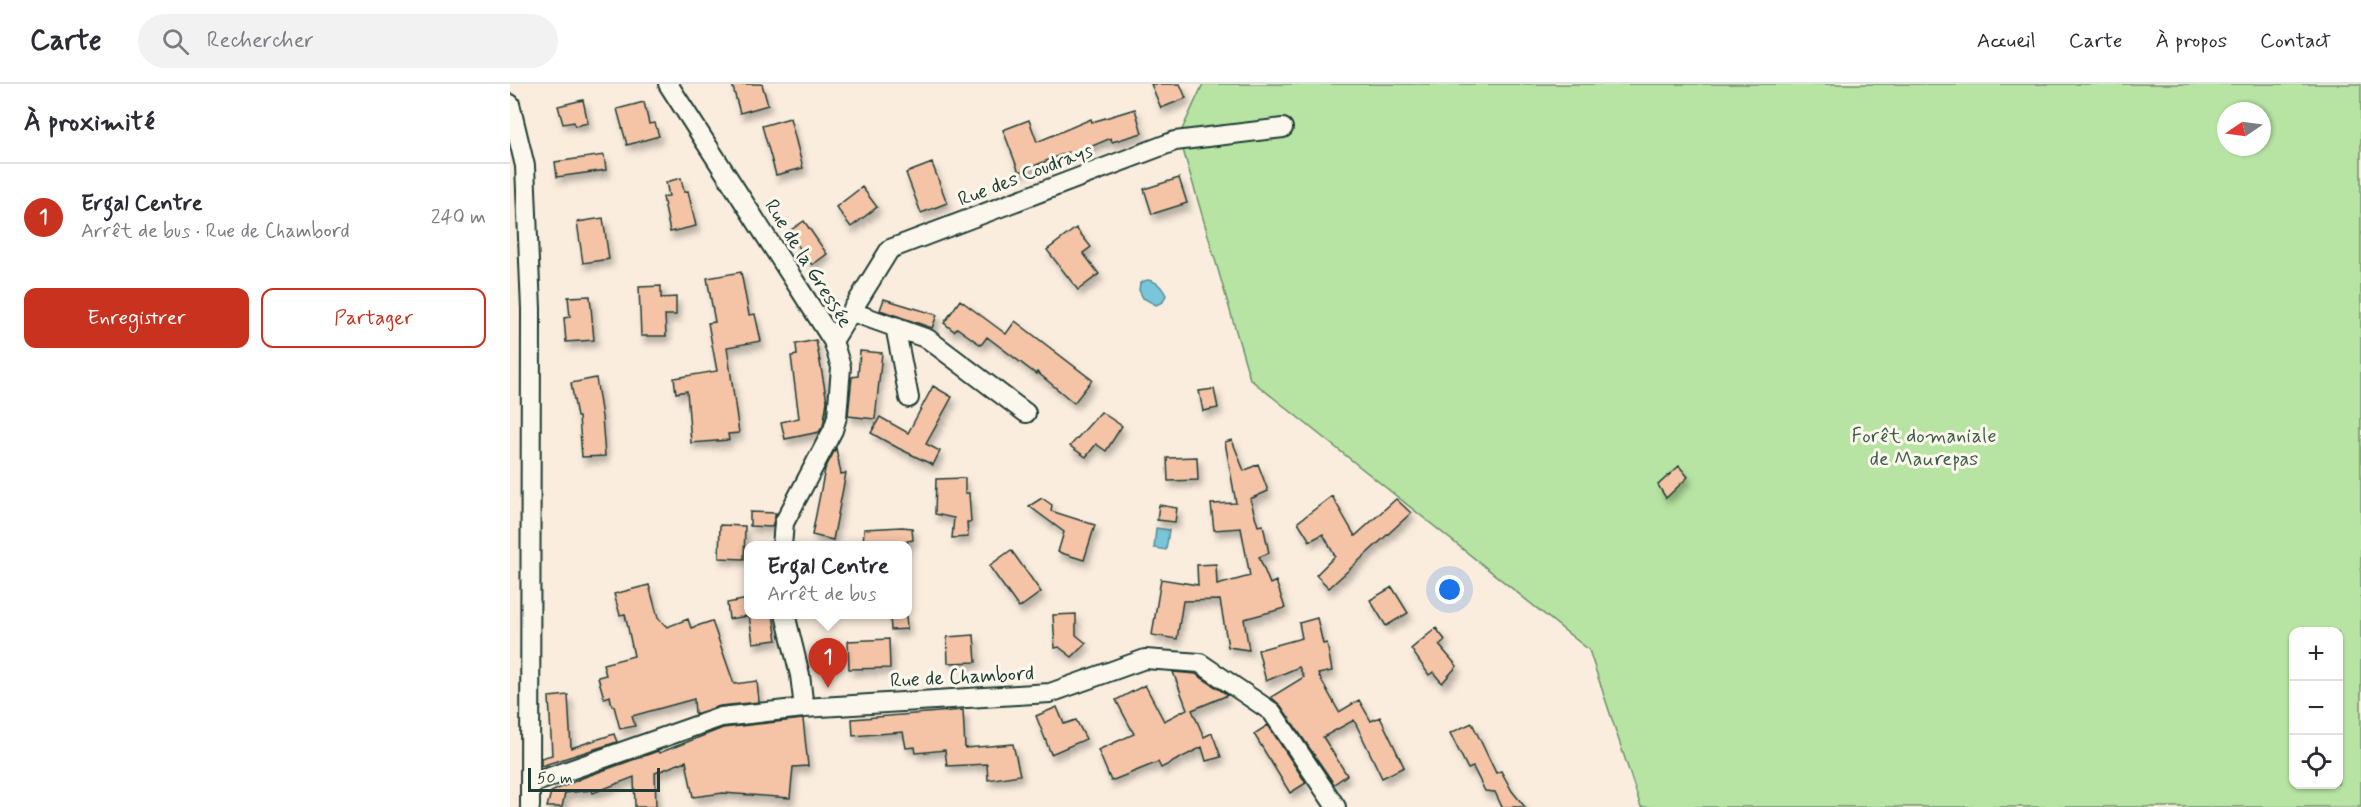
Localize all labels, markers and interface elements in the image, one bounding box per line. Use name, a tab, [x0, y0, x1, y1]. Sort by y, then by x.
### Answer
search box	[138, 14, 558, 68]
text: Carte	[30, 23, 102, 60]
icon: search	[159, 25, 192, 58]
text: Rechercher	[207, 27, 314, 55]
text: Accueil	[1977, 27, 2036, 55]
text: Carte	[2069, 27, 2123, 55]
text: À propos	[2156, 27, 2227, 55]
text: Contact	[2260, 27, 2331, 55]
north arrow	[2217, 102, 2271, 156]
text: À proximité	[24, 106, 155, 140]
street label: Rue des Coudrays	[954, 137, 1097, 214]
text: Ergal Centre	[81, 190, 203, 218]
street label: Rue de la Gressée	[757, 195, 858, 333]
text: 1	[39, 204, 48, 231]
text: 240 m	[431, 204, 486, 231]
text: Arrêt de bus · Rue de Chambord	[81, 218, 350, 245]
button: Enregistrer	[24, 288, 249, 348]
button: Partager	[261, 288, 486, 348]
park label: Forêt domaniale de Maurepas	[1852, 423, 1996, 473]
popup	[744, 541, 912, 619]
text: Ergal Centre	[767, 553, 889, 581]
your location	[1435, 575, 1464, 604]
text: Arrêt de bus	[767, 581, 876, 608]
map controls	[2289, 627, 2343, 789]
button: +	[2289, 627, 2343, 681]
pin: 1	[808, 638, 848, 688]
street label: Rue de Chambord	[889, 660, 1035, 695]
button: −	[2289, 681, 2343, 735]
button: locate	[2289, 735, 2343, 789]
scale bar	[528, 765, 660, 792]
text: 50 m	[537, 768, 573, 789]

